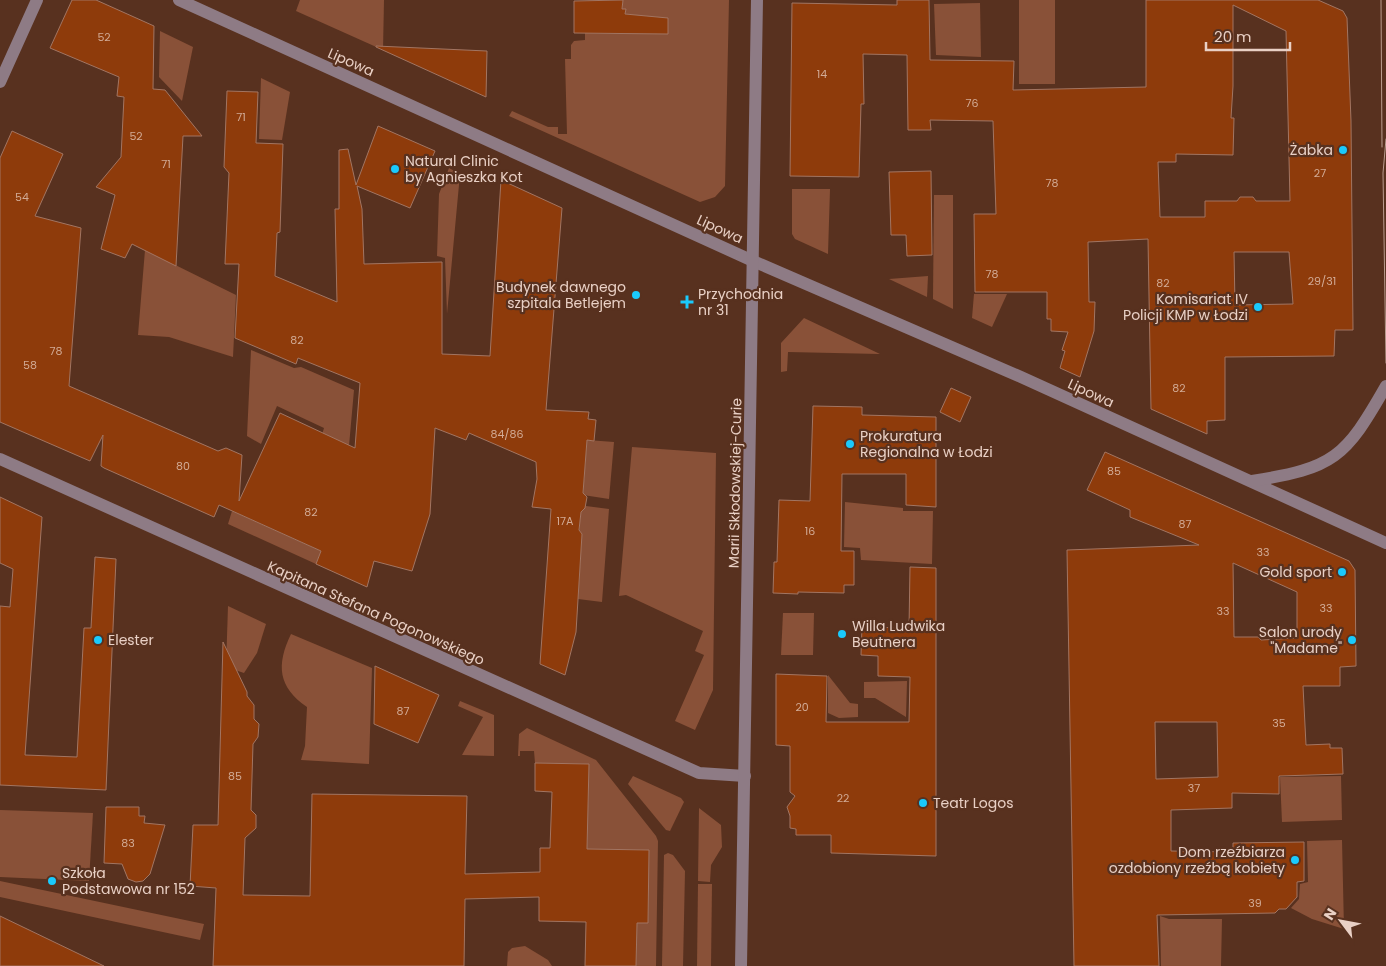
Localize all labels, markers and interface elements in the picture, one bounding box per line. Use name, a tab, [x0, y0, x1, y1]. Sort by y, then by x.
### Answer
scale bar	[1206, 20, 1290, 52]
text: 20 m	[1214, 26, 1252, 47]
house number: 52	[97, 29, 111, 45]
street label: Lipowa	[325, 43, 377, 81]
house number: 14	[817, 66, 827, 82]
house number: 76	[966, 95, 979, 111]
house number: 71	[236, 109, 246, 125]
house number: 52	[129, 128, 143, 144]
place label: Żabka	[1290, 140, 1333, 160]
marker: Żabka	[1337, 144, 1349, 156]
place label: Natural Clinic by Agnieszka Kot	[405, 151, 523, 187]
house number: 71	[161, 156, 171, 172]
marker: Natural Clinic by Agnieszka Kot	[389, 163, 401, 175]
house number: 27	[1314, 165, 1326, 181]
house number: 78	[1046, 175, 1059, 191]
house number: 54	[15, 189, 29, 205]
street label: Lipowa	[694, 210, 746, 248]
house number: 78	[986, 266, 999, 282]
house number: 29/31	[1308, 273, 1336, 289]
house number: 82	[1156, 275, 1170, 291]
place label: Budynek dawnego szpitala Betlejem	[496, 277, 626, 313]
place label: Przychodnia nr 31	[698, 284, 783, 320]
marker: Budynek dawnego szpitala Betlejem	[630, 289, 642, 301]
place label: Komisariat IV Policji KMP w Łodzi	[1123, 289, 1249, 325]
marker: Przychodnia nr 31	[680, 295, 694, 309]
marker: Komisariat IV Policji KMP w Łodzi	[1252, 301, 1264, 313]
house number: 82	[290, 332, 304, 348]
house number: 78	[50, 343, 63, 359]
house number: 58	[23, 357, 37, 373]
street label: Lipowa	[1065, 374, 1117, 412]
house number: 82	[1172, 380, 1186, 396]
street label: Marii Skłodowskiej-Curie	[724, 397, 746, 568]
house number: 84/86	[490, 426, 524, 442]
place label: Prokuratura Regionalna w Łodzi	[860, 426, 993, 462]
marker: Prokuratura Regionalna w Łodzi	[844, 438, 856, 450]
house number: 80	[176, 458, 190, 474]
house number: 85	[1107, 463, 1121, 479]
house number: 82	[304, 504, 318, 520]
house number: 17A	[557, 513, 574, 529]
house number: 87	[1179, 516, 1191, 532]
house number: 16	[805, 523, 815, 539]
house number: 33	[1257, 544, 1269, 560]
street label: Kapitana Stefana Pogonowskiego	[264, 556, 488, 670]
place label: Gold sport	[1259, 562, 1332, 582]
marker: Gold sport	[1336, 566, 1348, 578]
house number: 33	[1320, 600, 1332, 616]
house number: 33	[1217, 603, 1229, 619]
place label: Willa Ludwika Beutnera	[852, 616, 945, 652]
place label: Salon urody "Madame"	[1259, 622, 1342, 658]
marker: Willa Ludwika Beutnera	[836, 628, 848, 640]
place label: Elester	[108, 630, 154, 650]
marker: Elester	[92, 634, 104, 646]
marker: Salon urody "Madame"	[1346, 634, 1358, 646]
house number: 20	[795, 699, 809, 715]
house number: 87	[397, 703, 409, 719]
house number: 35	[1272, 715, 1286, 731]
house number: 85	[228, 768, 242, 784]
house number: 37	[1188, 780, 1200, 796]
house number: 22	[837, 790, 849, 806]
place label: Teatr Logos	[933, 793, 1014, 813]
marker: Teatr Logos	[917, 797, 929, 809]
house number: 83	[121, 835, 135, 851]
place label: Dom rzeźbiarza ozdobiony rzeźbą kobiety	[1109, 842, 1285, 878]
marker: Dom rzeźbiarza ozdobiony rzeźbą kobiety	[1289, 854, 1301, 866]
place label: Szkoła Podstawowa nr 152	[62, 863, 195, 899]
marker: Szkoła Podstawowa nr 152	[46, 875, 58, 887]
house number: 39	[1248, 895, 1262, 911]
north arrow	[1316, 896, 1366, 946]
text: N	[1319, 904, 1341, 924]

